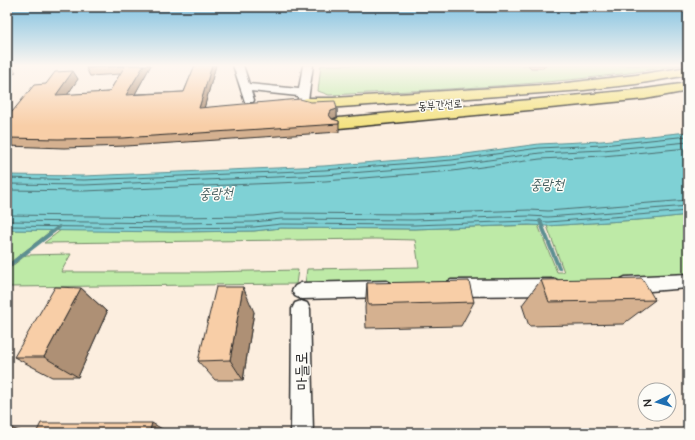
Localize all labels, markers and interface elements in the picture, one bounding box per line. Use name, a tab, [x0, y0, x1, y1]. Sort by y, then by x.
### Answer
street label: 동부간선로	[417, 96, 463, 114]
water label: 중랑천	[530, 175, 566, 195]
water label: 중랑천	[199, 183, 235, 205]
street label: 마들로	[291, 351, 313, 391]
north arrow	[637, 382, 677, 422]
text: N	[640, 399, 655, 407]

